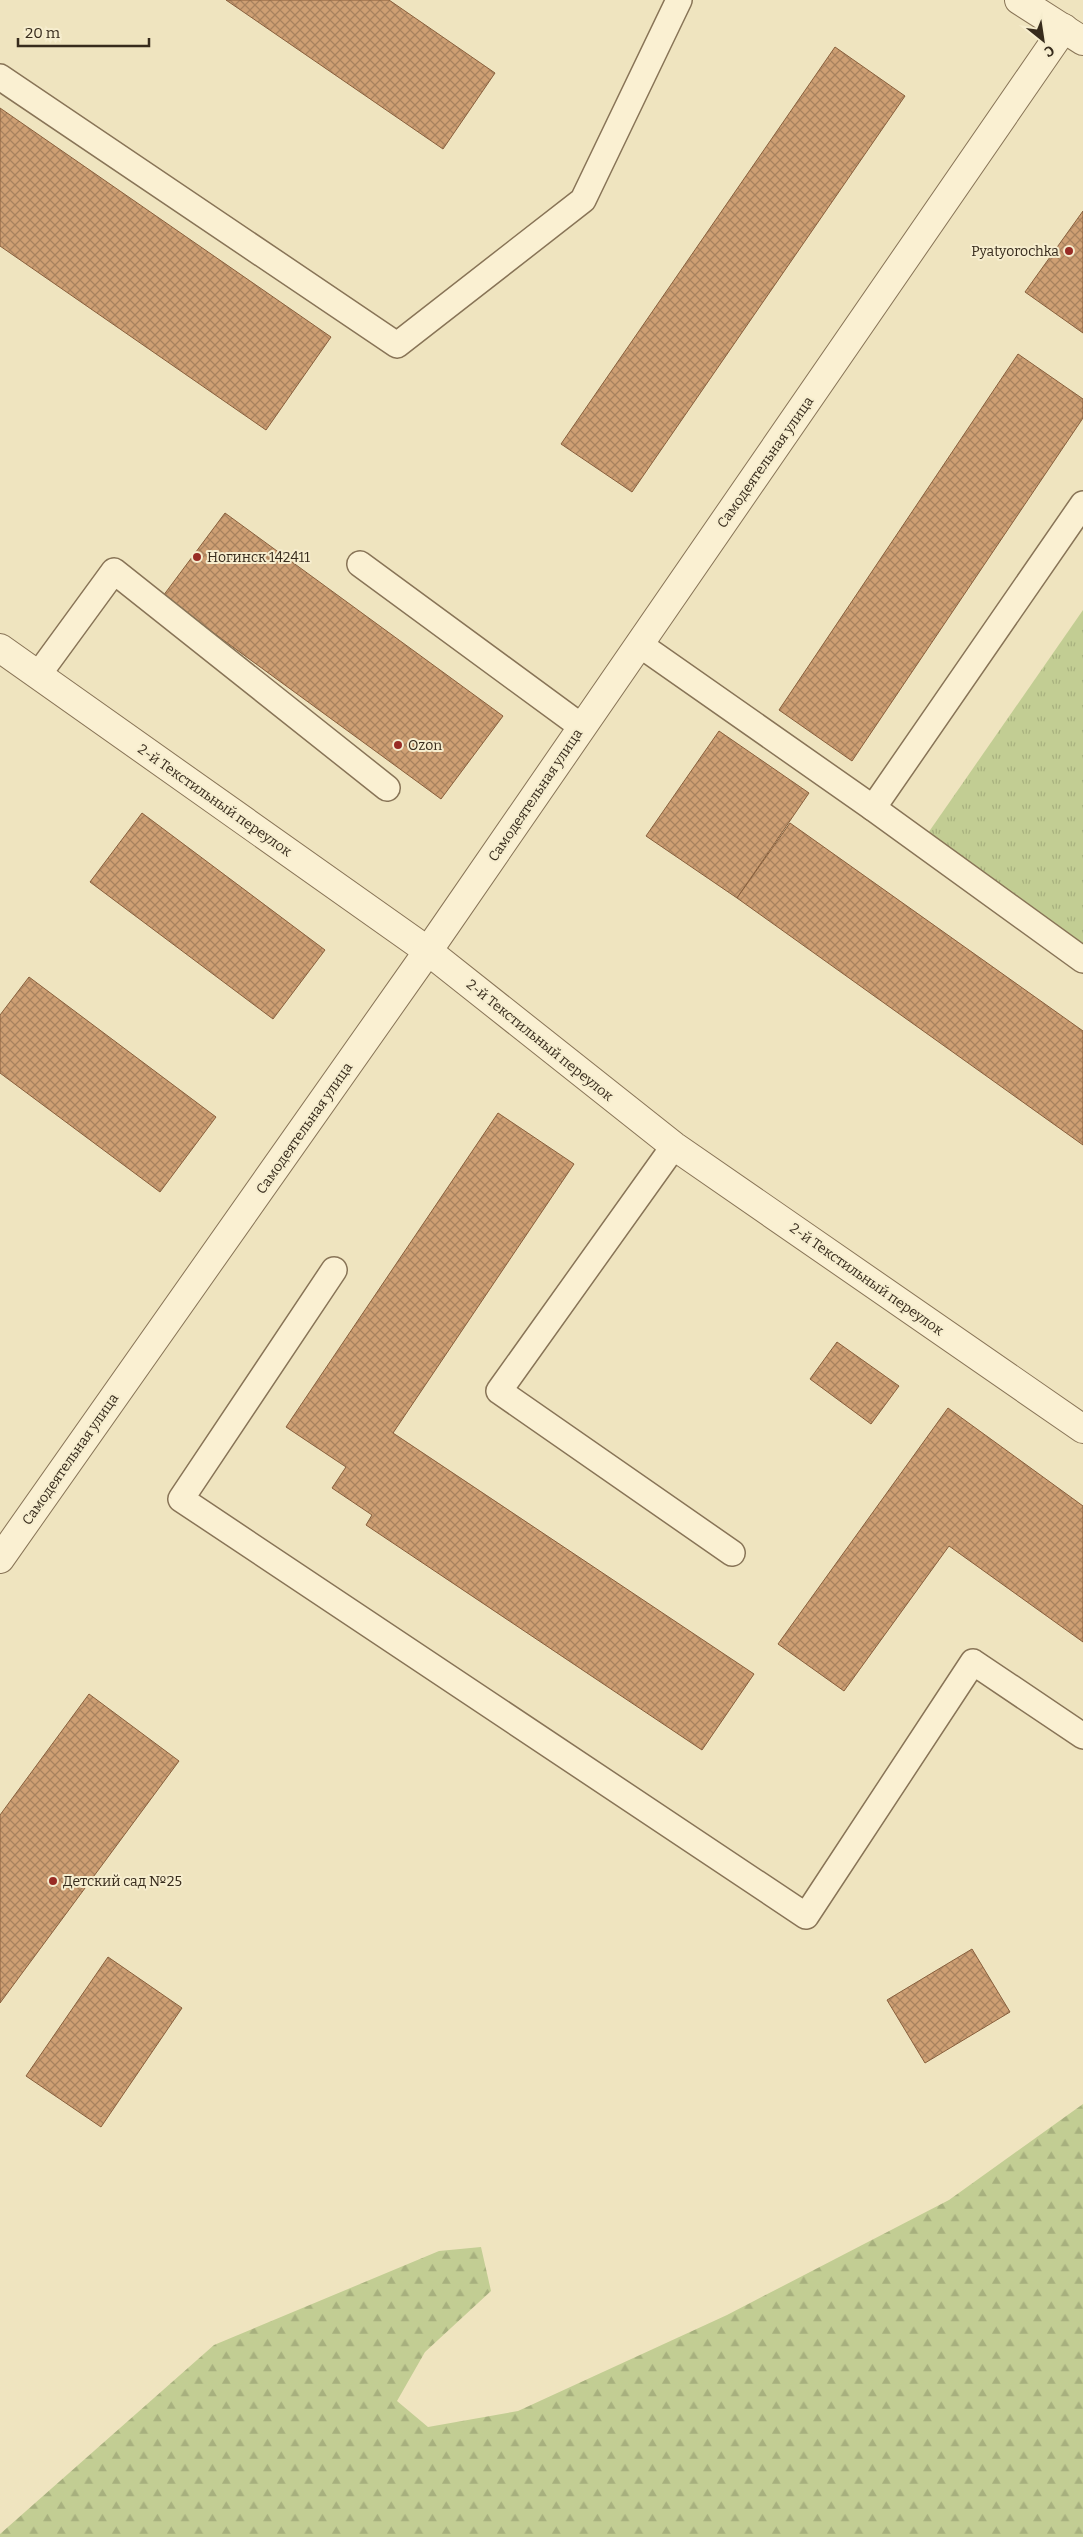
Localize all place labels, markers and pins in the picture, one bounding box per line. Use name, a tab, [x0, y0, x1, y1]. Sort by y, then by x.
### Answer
place label: Pyatyorochka	[971, 243, 1059, 260]
marker: Pyatyorochka	[1063, 245, 1075, 257]
place label: Ногинск 142411	[207, 549, 310, 566]
marker: Ногинск 142411	[191, 551, 203, 563]
place label: Ozon	[408, 737, 442, 754]
marker: Ozon	[392, 739, 404, 751]
place label: Детский сад №25	[63, 1873, 182, 1890]
marker: Детский сад №25	[47, 1875, 59, 1887]

